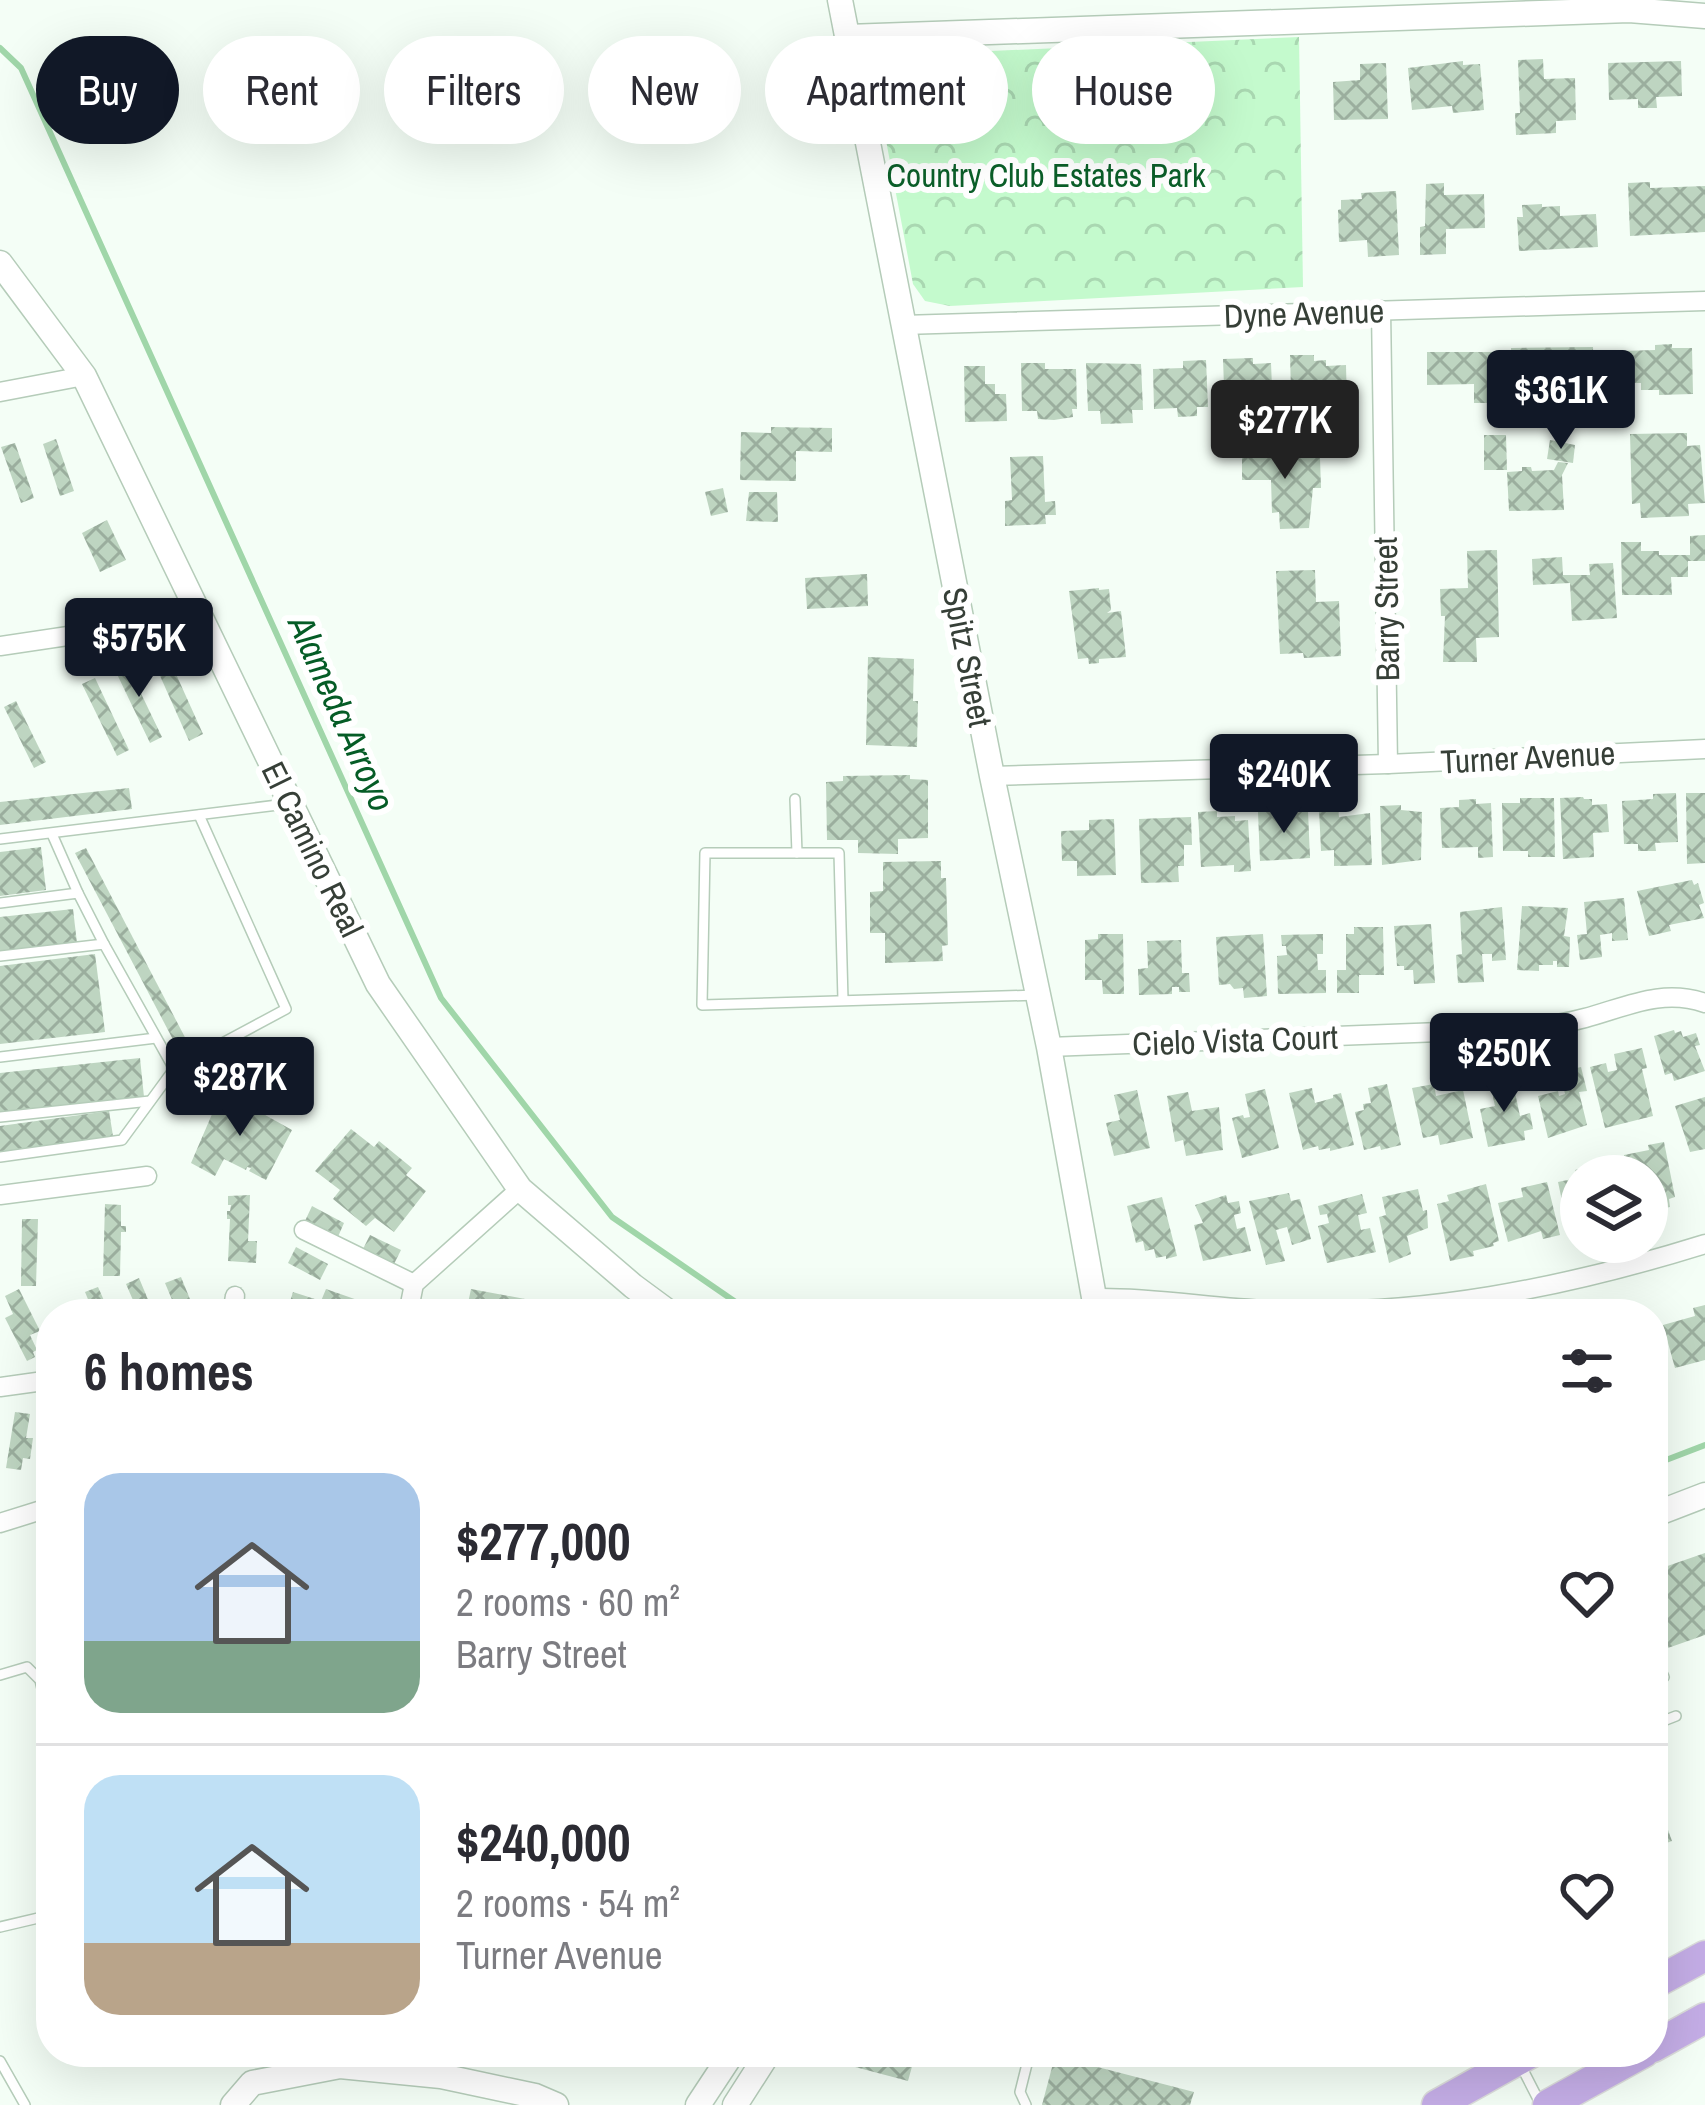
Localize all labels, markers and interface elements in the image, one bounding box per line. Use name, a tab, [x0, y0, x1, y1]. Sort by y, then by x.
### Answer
chip: Buy	[36, 36, 179, 144]
chip: Rent	[203, 36, 360, 144]
chip: Filters	[384, 36, 564, 144]
chip: New	[588, 36, 741, 144]
chip: Apartment	[765, 36, 1008, 144]
chip: House	[1032, 36, 1215, 144]
park label: Country Club Estates Park	[887, 153, 1206, 197]
street label: Dyne Avenue	[1223, 288, 1385, 338]
pin: $361K	[1477, 350, 1645, 452]
text: $361K	[1514, 363, 1608, 415]
pin: $277K	[1201, 380, 1369, 482]
text: $277K	[1238, 393, 1332, 445]
street label: Barry Street	[1363, 536, 1409, 682]
street label: Spitz Street	[933, 583, 1003, 731]
pin: $575K	[55, 598, 223, 700]
water label: Alameda Arroyo	[277, 606, 407, 819]
text: $575K	[92, 611, 186, 663]
street label: Turner Avenue	[1440, 730, 1616, 784]
pin: $240K	[1200, 734, 1368, 836]
text: $240K	[1237, 747, 1331, 799]
street label: El Camino Real	[252, 754, 374, 944]
pin: $250K	[1420, 1013, 1588, 1115]
street label: Cielo Vista Court	[1131, 1014, 1339, 1066]
text: $250K	[1457, 1026, 1551, 1078]
pin: $287K	[156, 1037, 324, 1139]
text: $287K	[193, 1050, 287, 1102]
map controls	[1560, 1155, 1668, 1263]
button: layers	[1560, 1155, 1668, 1263]
text: 6 homes	[84, 1337, 254, 1406]
icon: filters	[1554, 1338, 1620, 1404]
text: $277,000	[456, 1507, 630, 1576]
icon: home	[180, 1521, 324, 1665]
icon: heart	[1554, 1560, 1620, 1626]
text: 2 rooms · 60 m²	[456, 1576, 680, 1628]
text: Barry Street	[456, 1628, 627, 1680]
text: $240,000	[456, 1808, 630, 1877]
icon: home	[180, 1823, 324, 1967]
icon: heart	[1554, 1862, 1620, 1928]
text: 2 rooms · 54 m²	[456, 1877, 680, 1929]
text: Turner Avenue	[456, 1929, 663, 1981]

